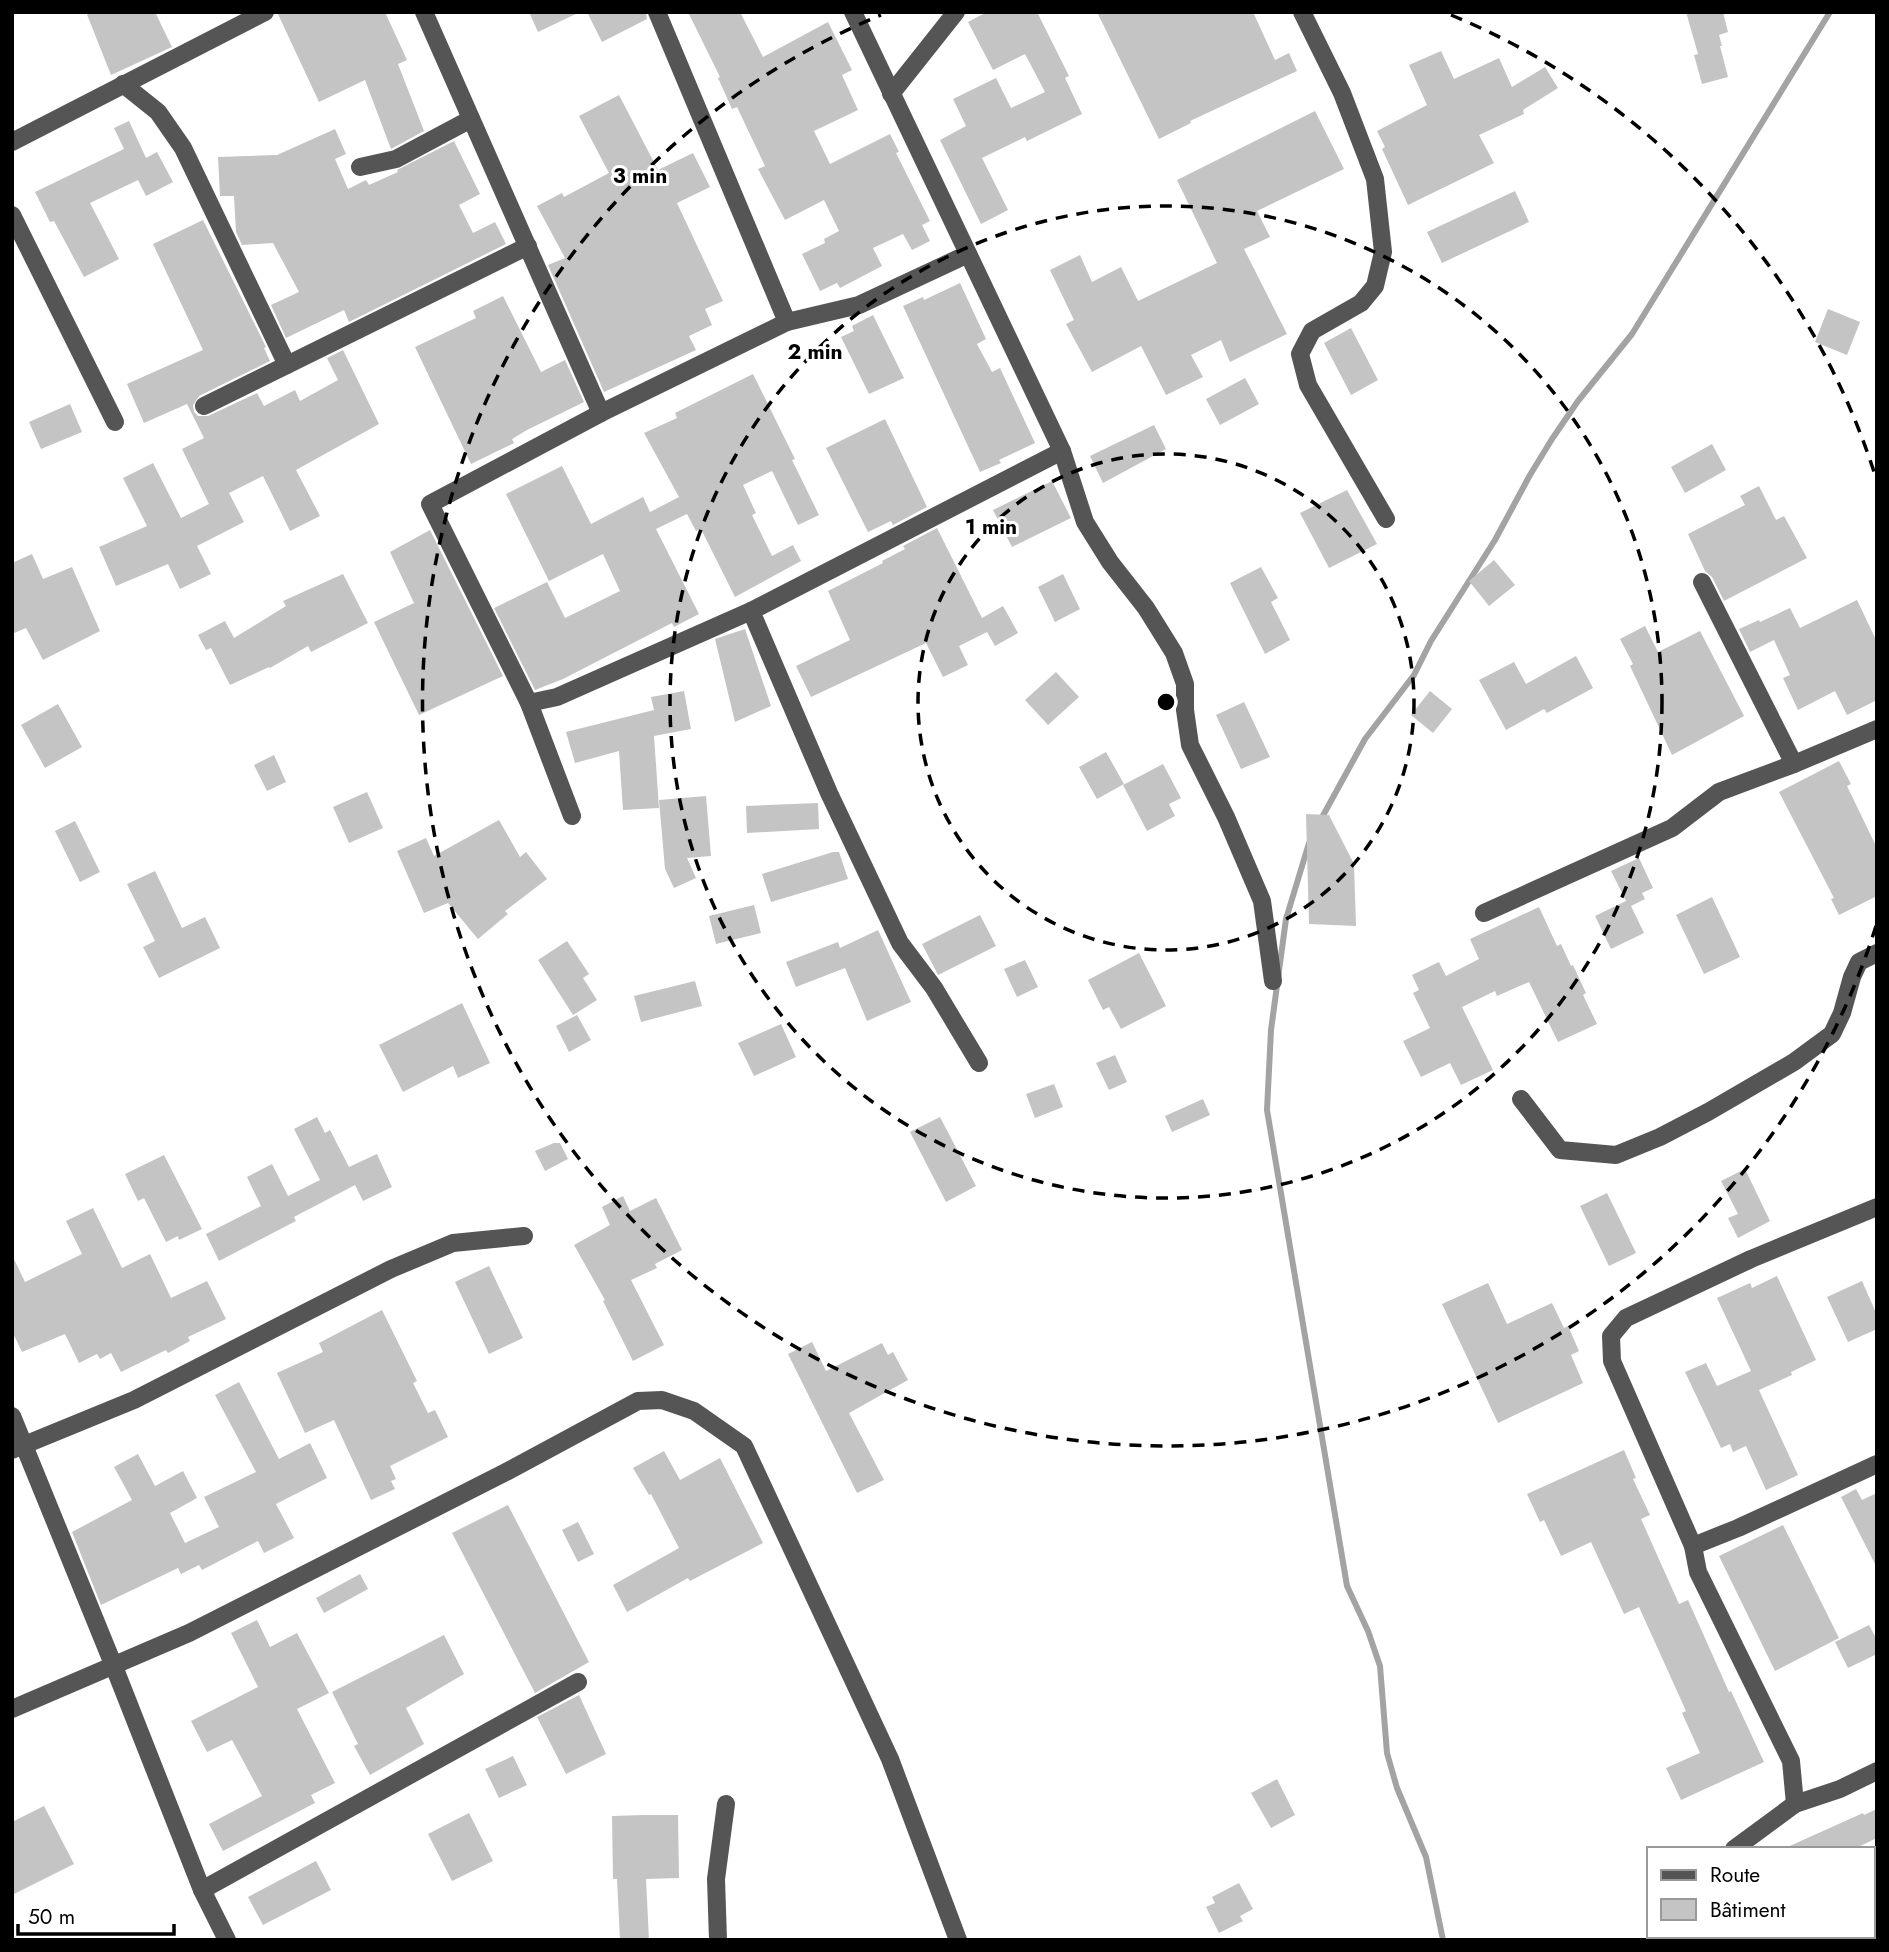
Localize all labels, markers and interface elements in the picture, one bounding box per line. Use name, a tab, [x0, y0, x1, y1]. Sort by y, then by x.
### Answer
text: 3 min	[613, 161, 667, 191]
text: 2 min	[787, 337, 843, 367]
text: 1 min	[965, 512, 1017, 542]
centre of rings	[1154, 690, 1178, 714]
legend	[1647, 1847, 1875, 1938]
text: Route	[1710, 1860, 1760, 1890]
scale bar	[18, 1892, 173, 1936]
text: Bâtiment	[1710, 1895, 1786, 1925]
text: 50 m	[28, 1902, 75, 1932]

